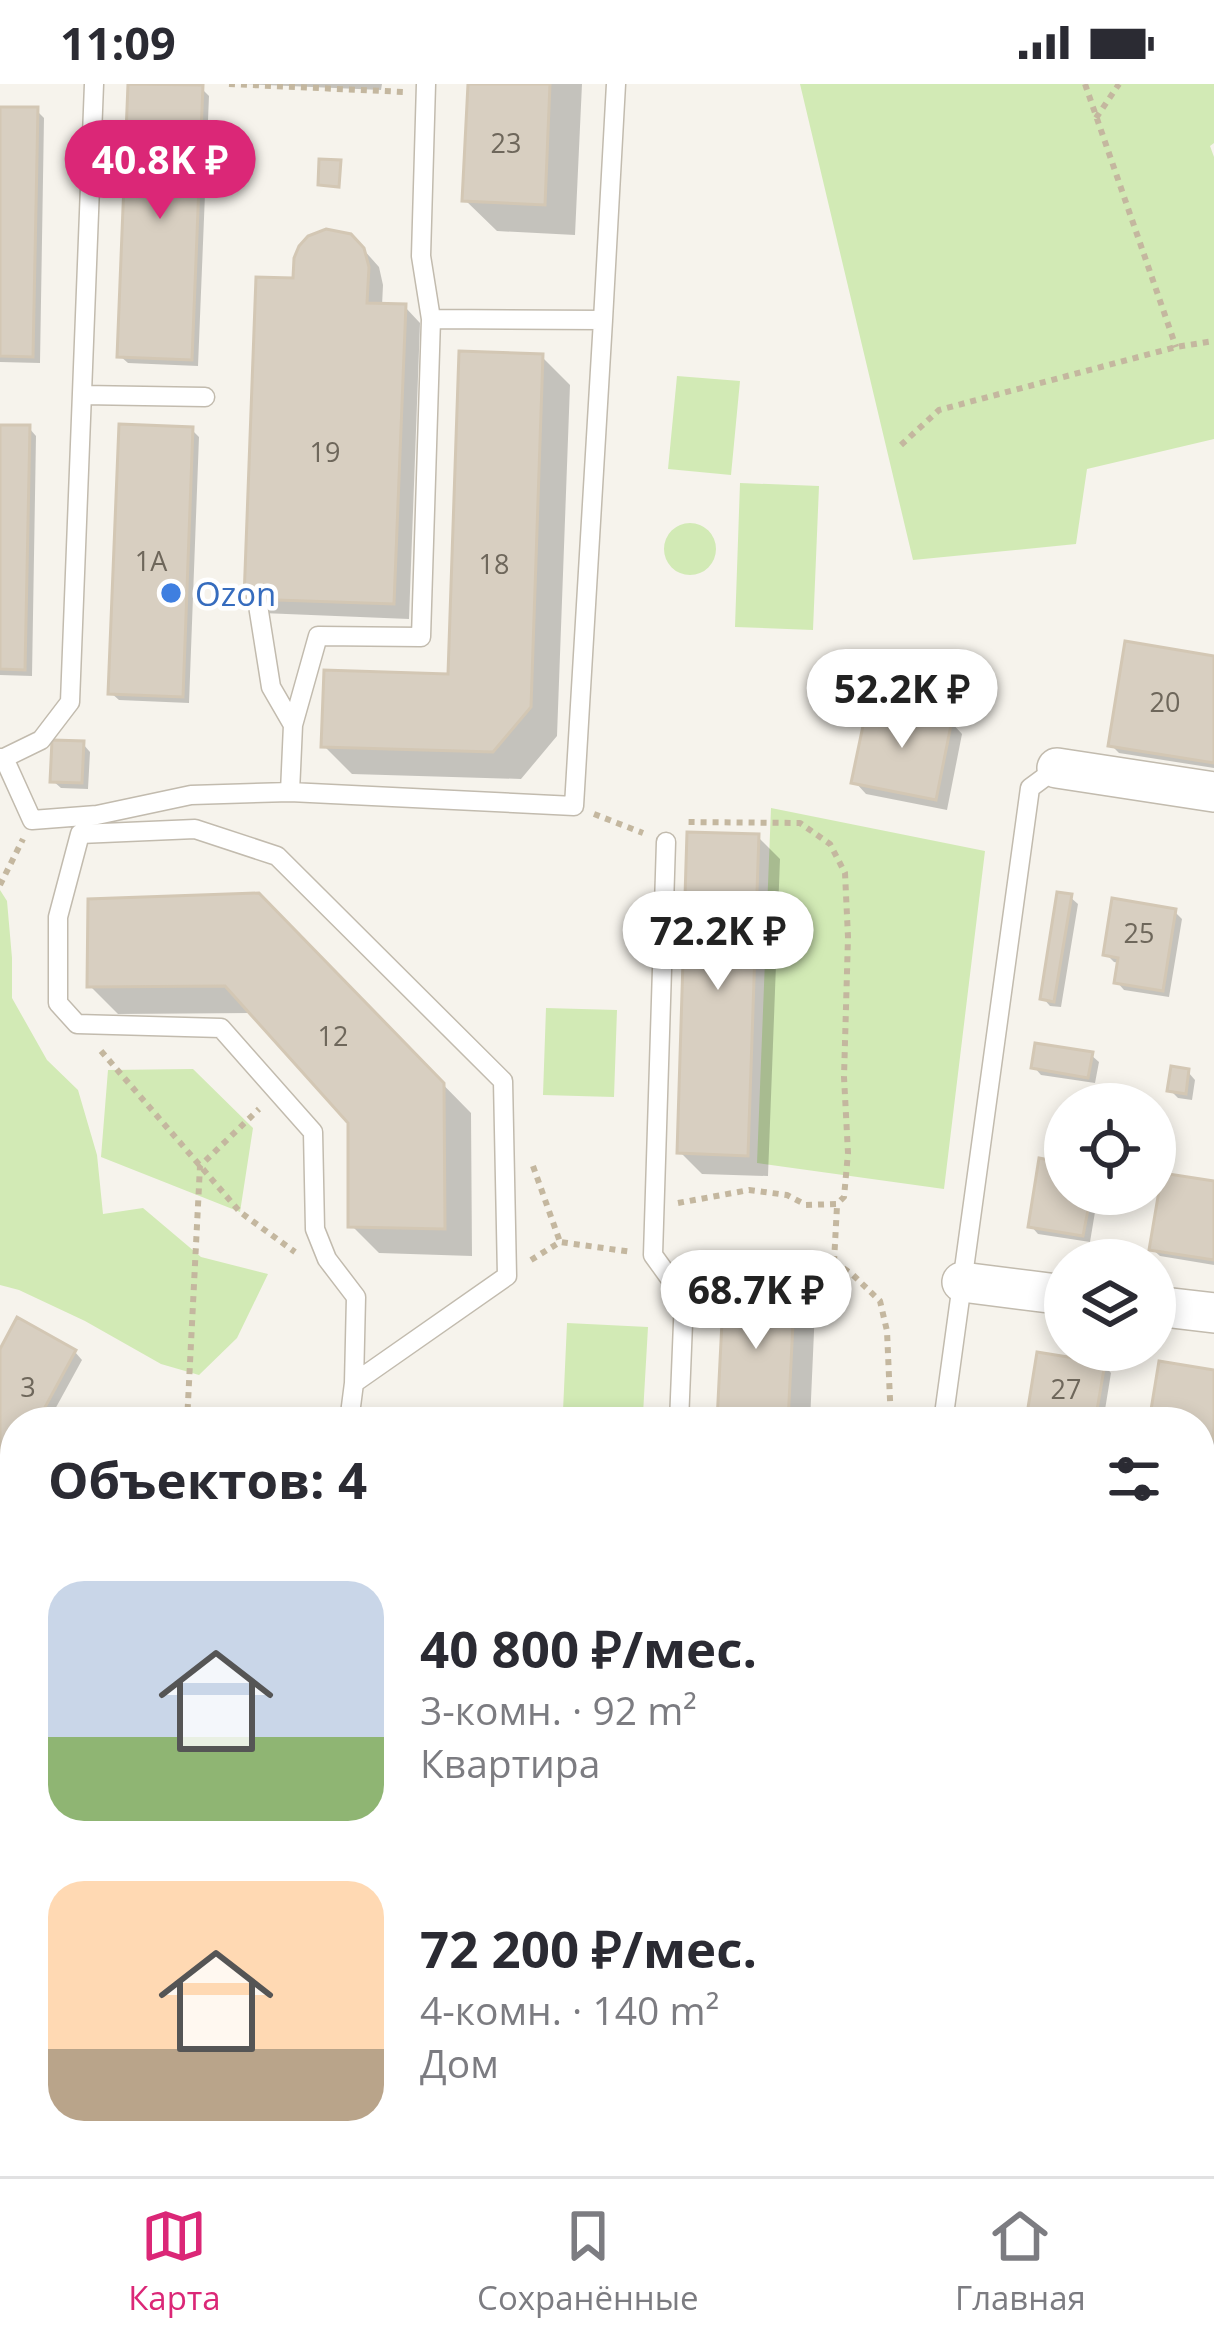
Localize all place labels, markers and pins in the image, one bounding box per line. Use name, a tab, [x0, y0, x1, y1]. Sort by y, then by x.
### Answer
pin: 40.8K ₽	[49, 120, 271, 222]
place label: Ozon	[195, 571, 276, 616]
marker: Ozon	[158, 580, 184, 606]
pin: 52.2K ₽	[791, 649, 1013, 751]
pin: 72.2K ₽	[607, 891, 829, 993]
pin: 68.7K ₽	[645, 1250, 867, 1352]

